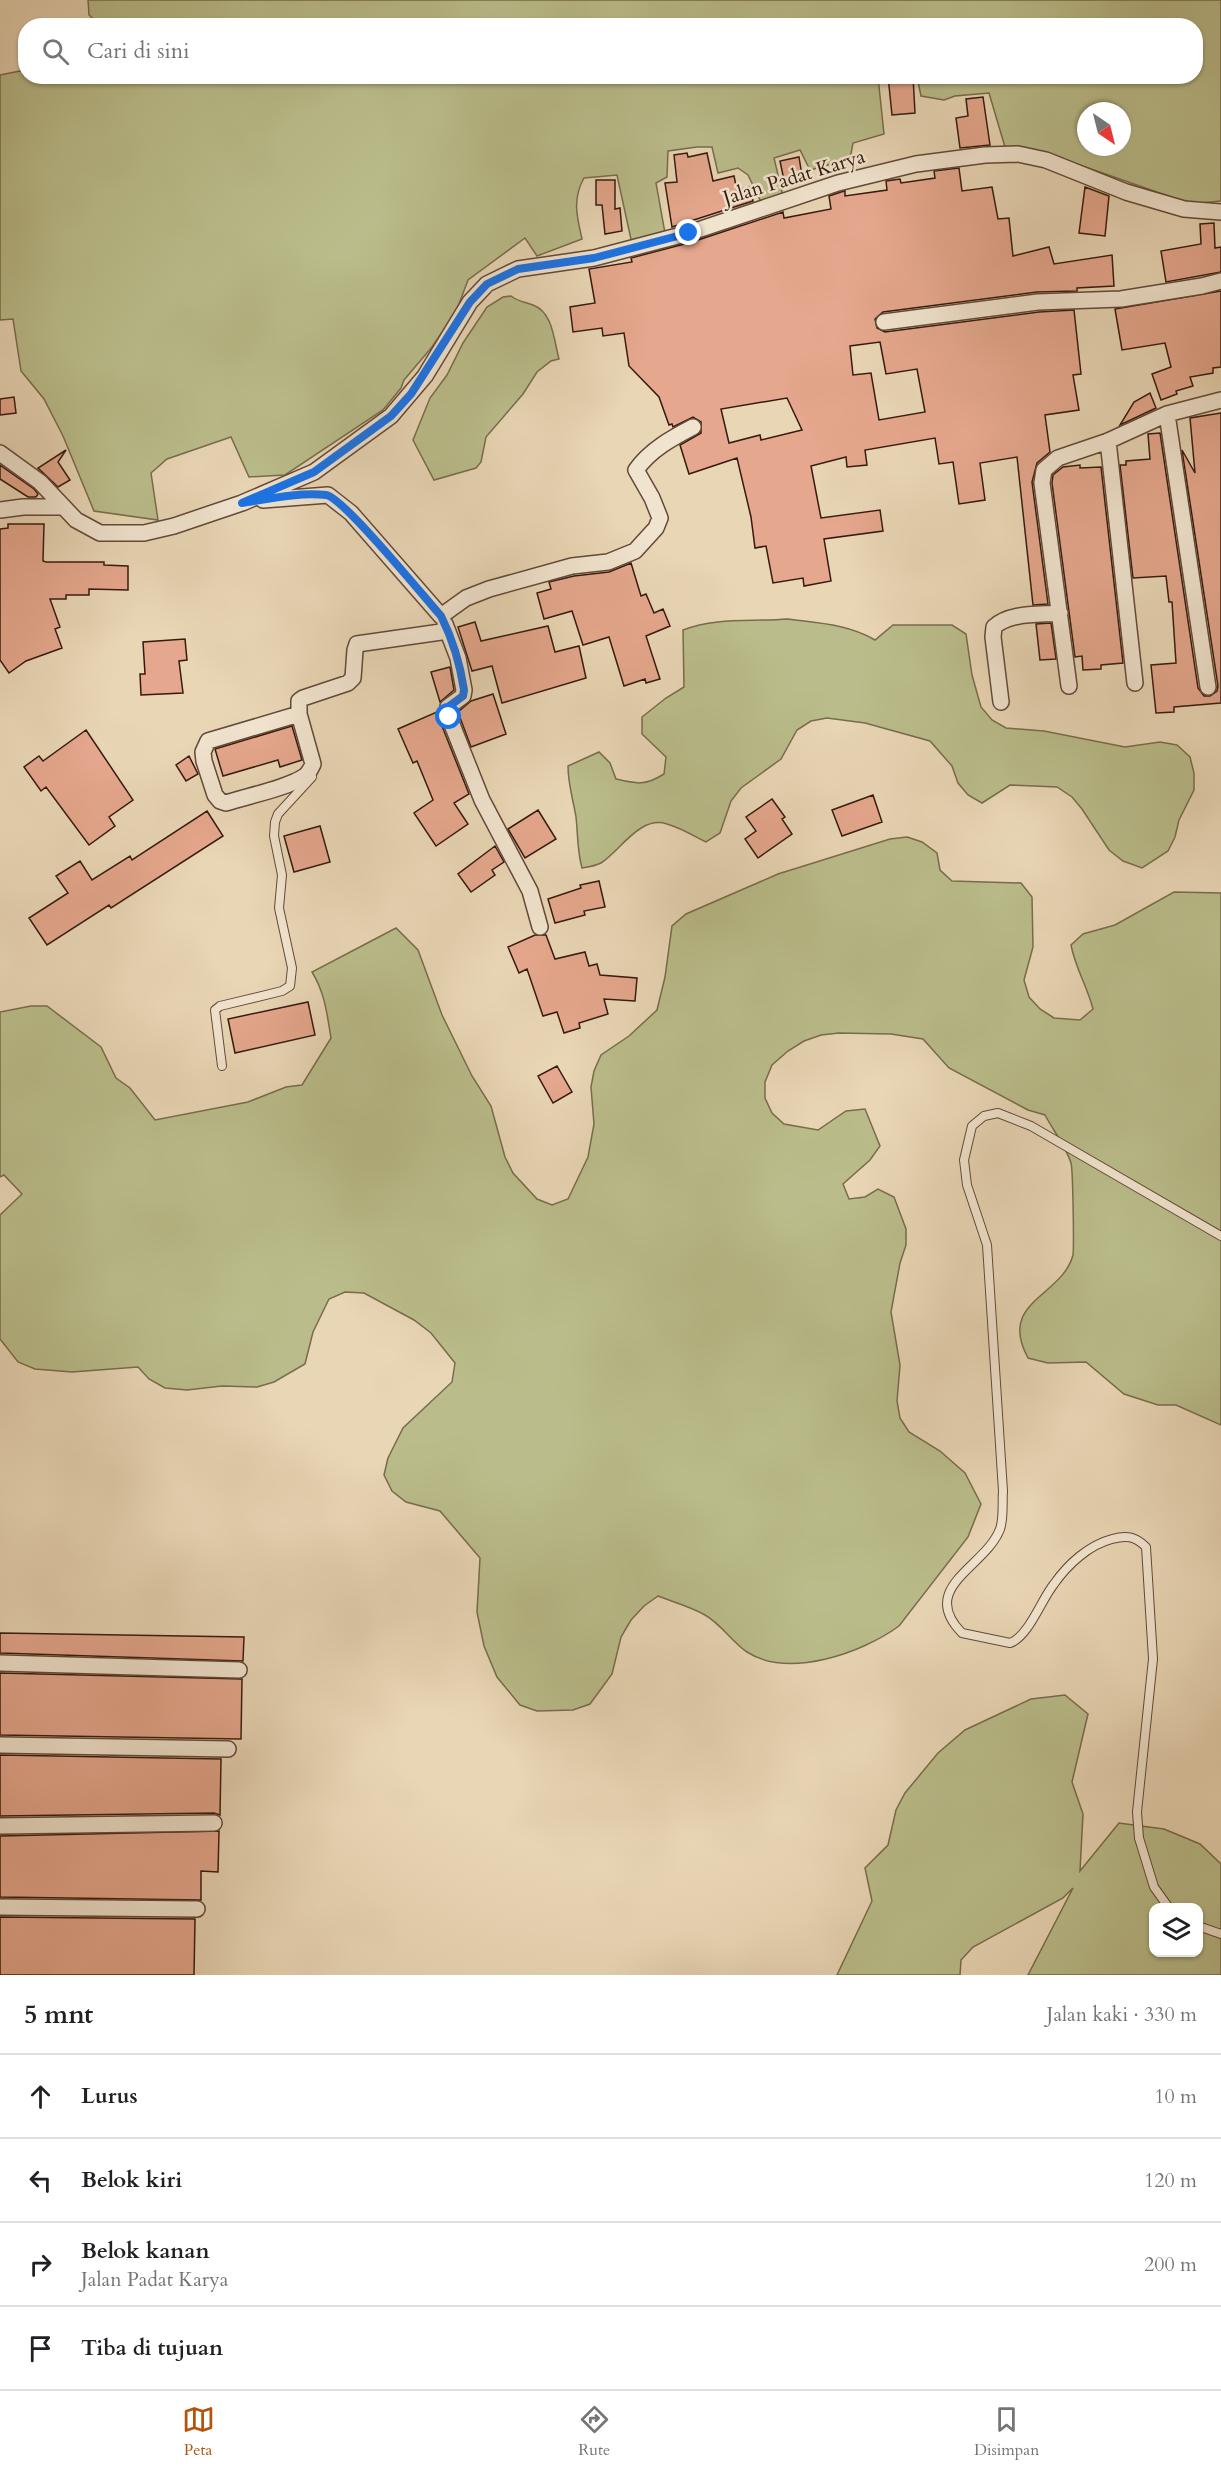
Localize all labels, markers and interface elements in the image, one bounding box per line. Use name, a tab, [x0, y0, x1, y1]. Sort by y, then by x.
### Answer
search box	[18, 18, 1203, 84]
icon: search	[39, 35, 72, 68]
text: Cari di sini	[87, 36, 190, 66]
north arrow	[1077, 102, 1131, 156]
street label: Jalan Padat Karya	[717, 142, 869, 212]
route end	[675, 219, 701, 245]
route start	[435, 703, 461, 729]
map controls	[1149, 1903, 1203, 1957]
button: layers	[1149, 1903, 1203, 1957]
text: 5 mnt	[24, 1997, 93, 2032]
text: Jalan kaki · 330 m	[1047, 2001, 1197, 2028]
icon: ahead	[24, 2080, 57, 2113]
text: Lurus	[81, 2081, 138, 2111]
text: 10 m	[1154, 2083, 1197, 2110]
icon: left	[24, 2164, 57, 2197]
text: Belok kiri	[81, 2165, 182, 2195]
text: 120 m	[1144, 2167, 1197, 2194]
text: Belok kanan	[81, 2236, 210, 2266]
icon: right	[24, 2248, 57, 2281]
text: 200 m	[1144, 2251, 1197, 2278]
text: Jalan Padat Karya	[81, 2266, 228, 2293]
icon: arrive	[24, 2332, 57, 2365]
text: Tiba di tujuan	[81, 2333, 223, 2363]
tab: Peta	[182, 2403, 215, 2461]
tab: Rute	[578, 2403, 611, 2461]
tab: Disimpan	[974, 2403, 1039, 2461]

